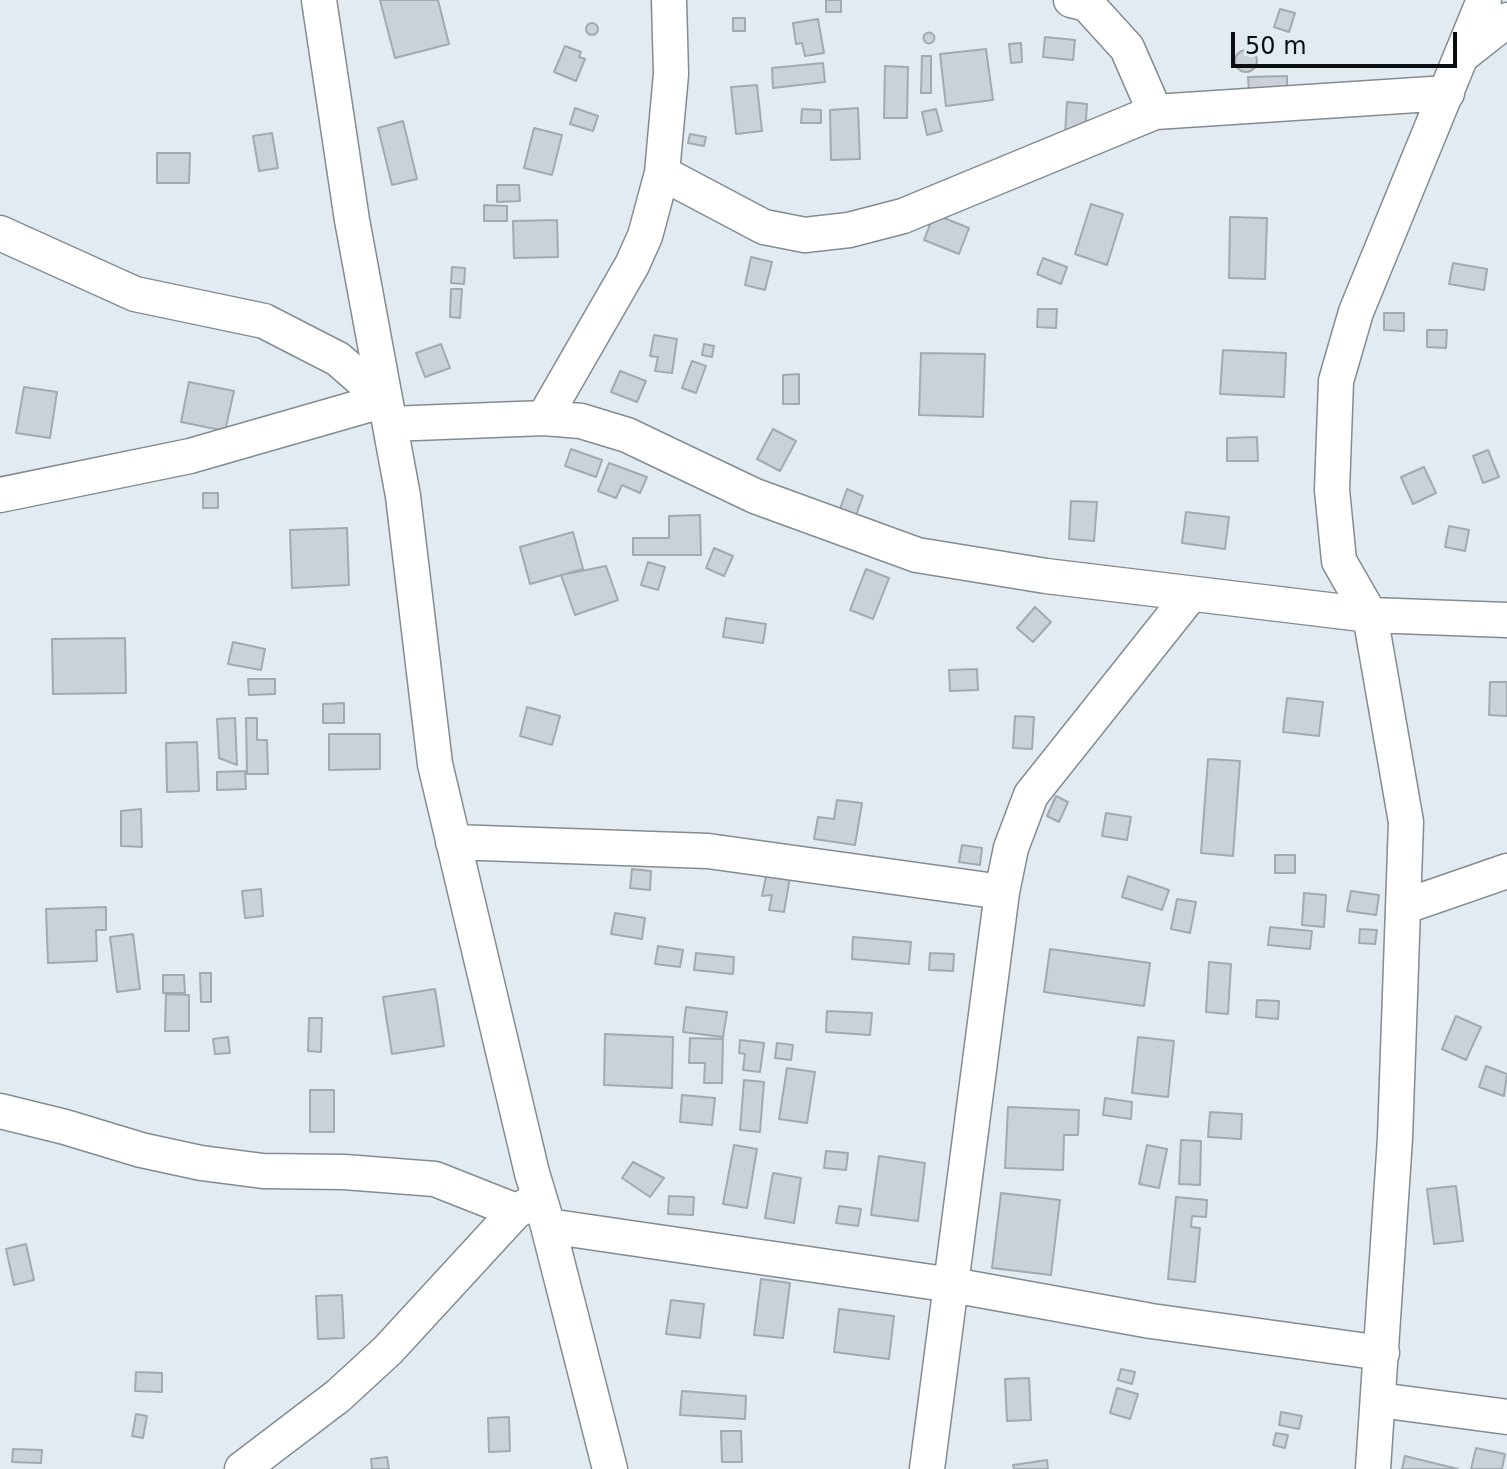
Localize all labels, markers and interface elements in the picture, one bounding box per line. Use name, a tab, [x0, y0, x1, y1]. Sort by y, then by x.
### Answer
scale bar	[1235, 16, 1461, 66]
text: 50 m	[1245, 32, 1307, 60]

